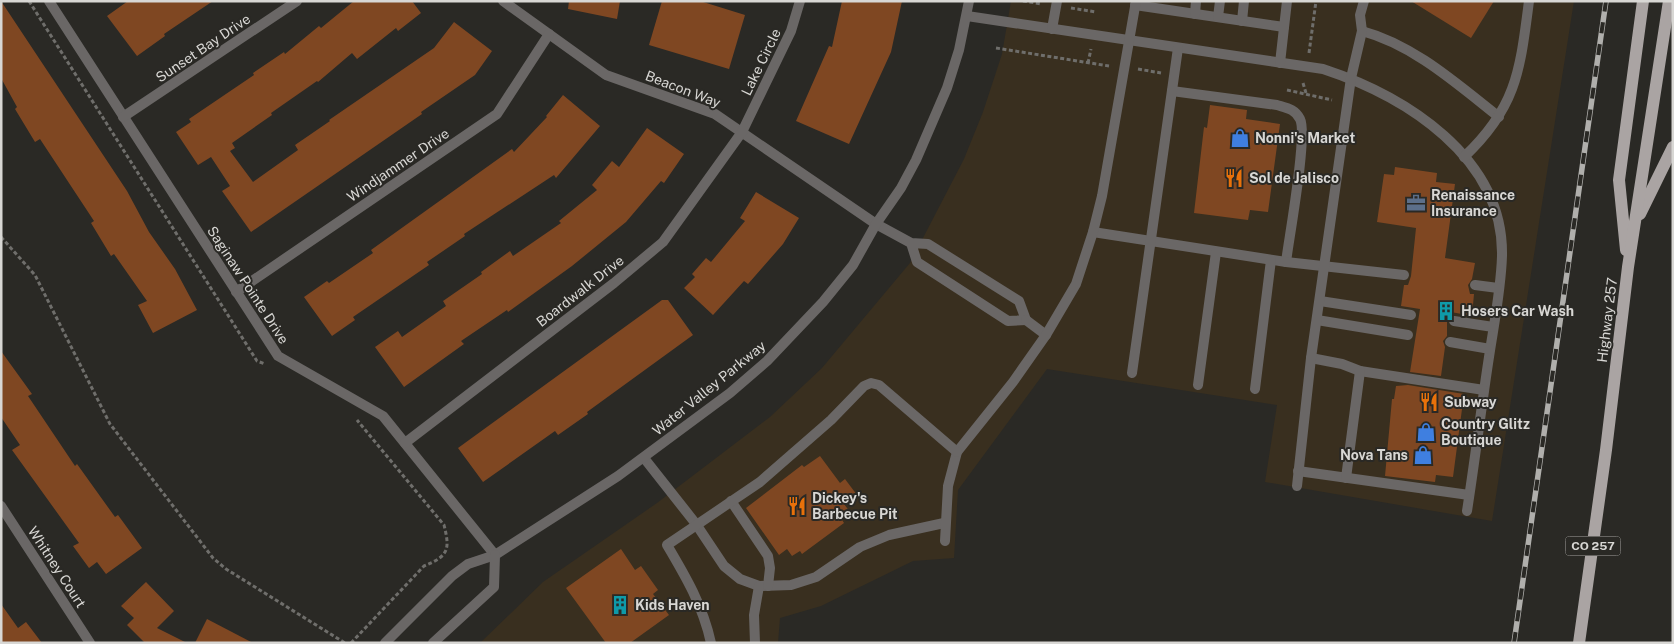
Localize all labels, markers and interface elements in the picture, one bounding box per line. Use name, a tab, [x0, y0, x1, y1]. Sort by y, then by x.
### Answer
street label: Sunset Bay Drive	[153, 10, 253, 85]
street label: Lake Circle	[738, 26, 784, 98]
street label: Beacon Way	[643, 67, 723, 111]
street label: Windjammer Drive	[344, 125, 452, 205]
shop icon: Nonni's Market	[1229, 127, 1251, 149]
place label: Nonni's Market	[1255, 130, 1355, 146]
restaurant icon: Sol de Jalisco	[1223, 167, 1245, 189]
place label: Sol de Jalisco	[1249, 170, 1339, 186]
place label: Renaissance Insurance	[1431, 187, 1515, 219]
office icon: Renaissance Insurance	[1405, 192, 1427, 214]
street label: Saginaw Pointe Drive	[204, 223, 292, 347]
street label: Boardwalk Drive	[533, 252, 627, 330]
street label: Highway 257	[1594, 277, 1620, 363]
building icon: Hosers Car Wash	[1435, 300, 1457, 322]
place label: Hosers Car Wash	[1461, 303, 1574, 319]
street label: Water Valley Parkway	[649, 337, 769, 439]
restaurant icon: Subway	[1418, 391, 1440, 413]
place label: Subway	[1444, 394, 1497, 410]
place label: Country Glitz Boutique	[1441, 416, 1530, 448]
shop icon: Country Glitz Boutique	[1415, 421, 1437, 443]
shop icon: Nova Tans	[1412, 444, 1434, 466]
place label: Nova Tans	[1340, 447, 1408, 463]
place label: Dickey's Barbecue Pit	[812, 490, 898, 522]
restaurant icon: Dickey's Barbecue Pit	[786, 495, 808, 517]
street label: Whitney Court	[25, 523, 89, 611]
road number: CO 257	[1566, 536, 1620, 556]
building icon: Kids Haven	[609, 594, 631, 616]
place label: Kids Haven	[635, 597, 710, 613]

